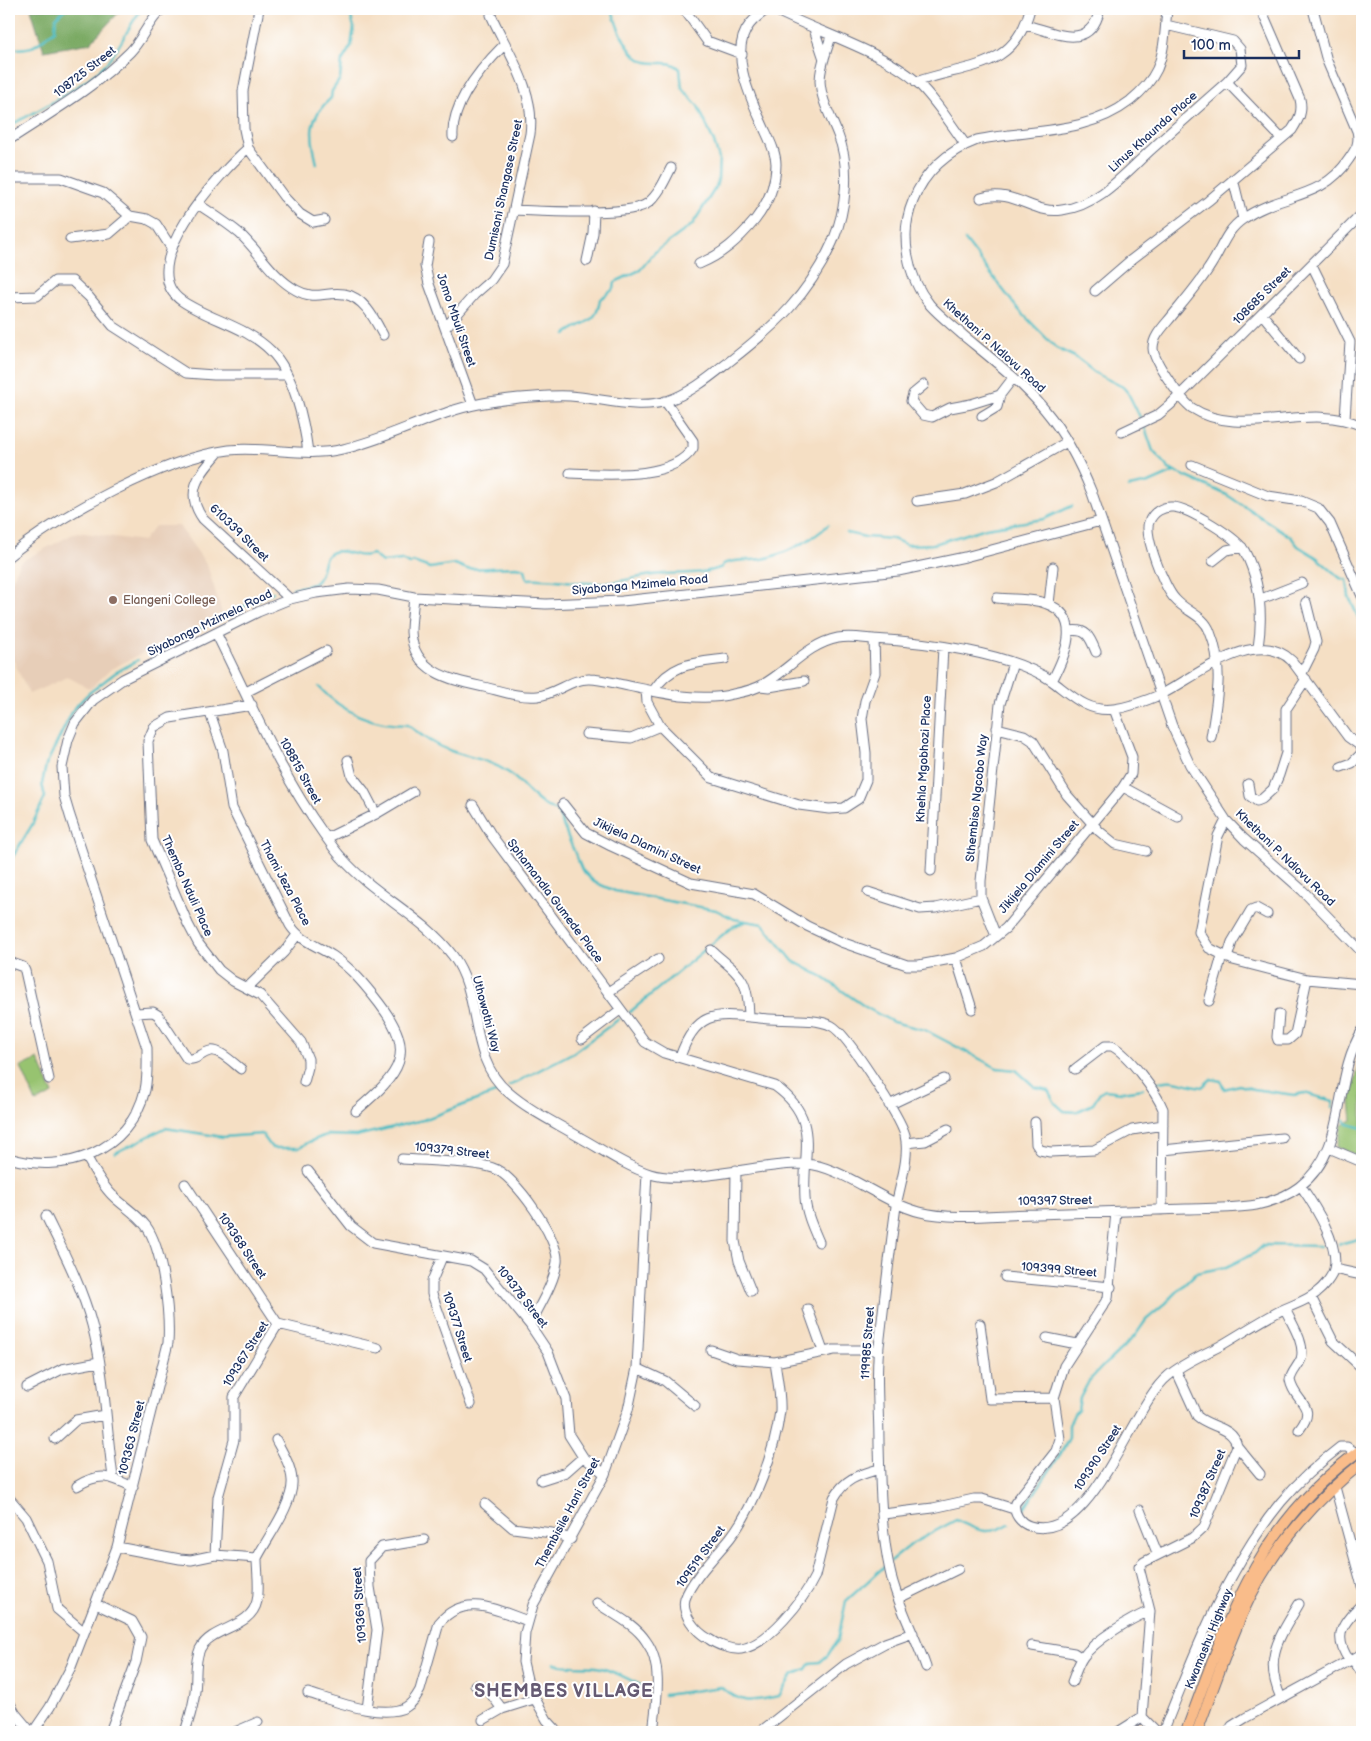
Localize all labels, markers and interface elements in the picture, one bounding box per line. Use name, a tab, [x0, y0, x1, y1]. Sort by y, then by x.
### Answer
scale bar	[1184, 28, 1298, 60]
text: 100 m	[1191, 36, 1231, 55]
street label: 108725 Street	[51, 43, 119, 101]
street label: Linus Khaunda Place	[1106, 88, 1200, 176]
street label: Dumisani Shangase Street	[482, 118, 526, 262]
street label: 108685 Street	[1230, 264, 1294, 328]
street label: Jomo Mbuli Street	[433, 271, 479, 369]
street label: Khethani P. Ndlovu Road	[939, 296, 1049, 396]
street label: 610339 Street	[206, 501, 272, 565]
street label: Siyabonga Mzimela Road	[571, 572, 709, 598]
street label: Siyabonga Mzimela Road	[145, 586, 275, 660]
place label: Elangeni College	[123, 593, 216, 608]
marker: Elangeni College	[107, 594, 119, 606]
street label: Khehla Mgobhozi Place	[913, 695, 935, 823]
street label: Sthembiso Ngcobo Way	[963, 733, 991, 863]
street label: 108815 Street	[276, 735, 324, 807]
street label: Khethani P. Ndlovu Road	[1232, 806, 1338, 910]
street label: Jikijela Dlamini Street	[591, 814, 703, 878]
street label: Jikijela Dlamini Street	[996, 817, 1083, 917]
street label: Themba Nduli Place	[158, 833, 216, 939]
street label: Sphamandla Gumede Place	[504, 836, 606, 966]
street label: Thami Jeza Place	[256, 838, 314, 928]
street label: Uthowothi Way	[469, 974, 504, 1055]
street label: 109379 Street	[414, 1140, 490, 1162]
street label: 109397 Street	[1018, 1193, 1092, 1209]
street label: 109368 Street	[214, 1210, 270, 1282]
street label: 109399 Street	[1021, 1259, 1098, 1281]
street label: 109378 Street	[493, 1263, 551, 1331]
street label: 109377 Street	[439, 1290, 476, 1364]
street label: 119985 Street	[858, 1306, 878, 1380]
street label: 109367 Street	[220, 1318, 272, 1390]
street label: 109363 Street	[115, 1399, 149, 1477]
street label: 109390 Street	[1071, 1422, 1125, 1494]
street label: 109387 Street	[1187, 1447, 1230, 1521]
street label: Thembisile Hani Street	[532, 1455, 604, 1571]
street label: 109519 Street	[673, 1523, 729, 1591]
street label: 109369 Street	[350, 1566, 370, 1644]
street label: Kwamashu Highway	[1182, 1586, 1236, 1691]
district label: SHEMBES VILLAGE	[474, 1681, 654, 1702]

